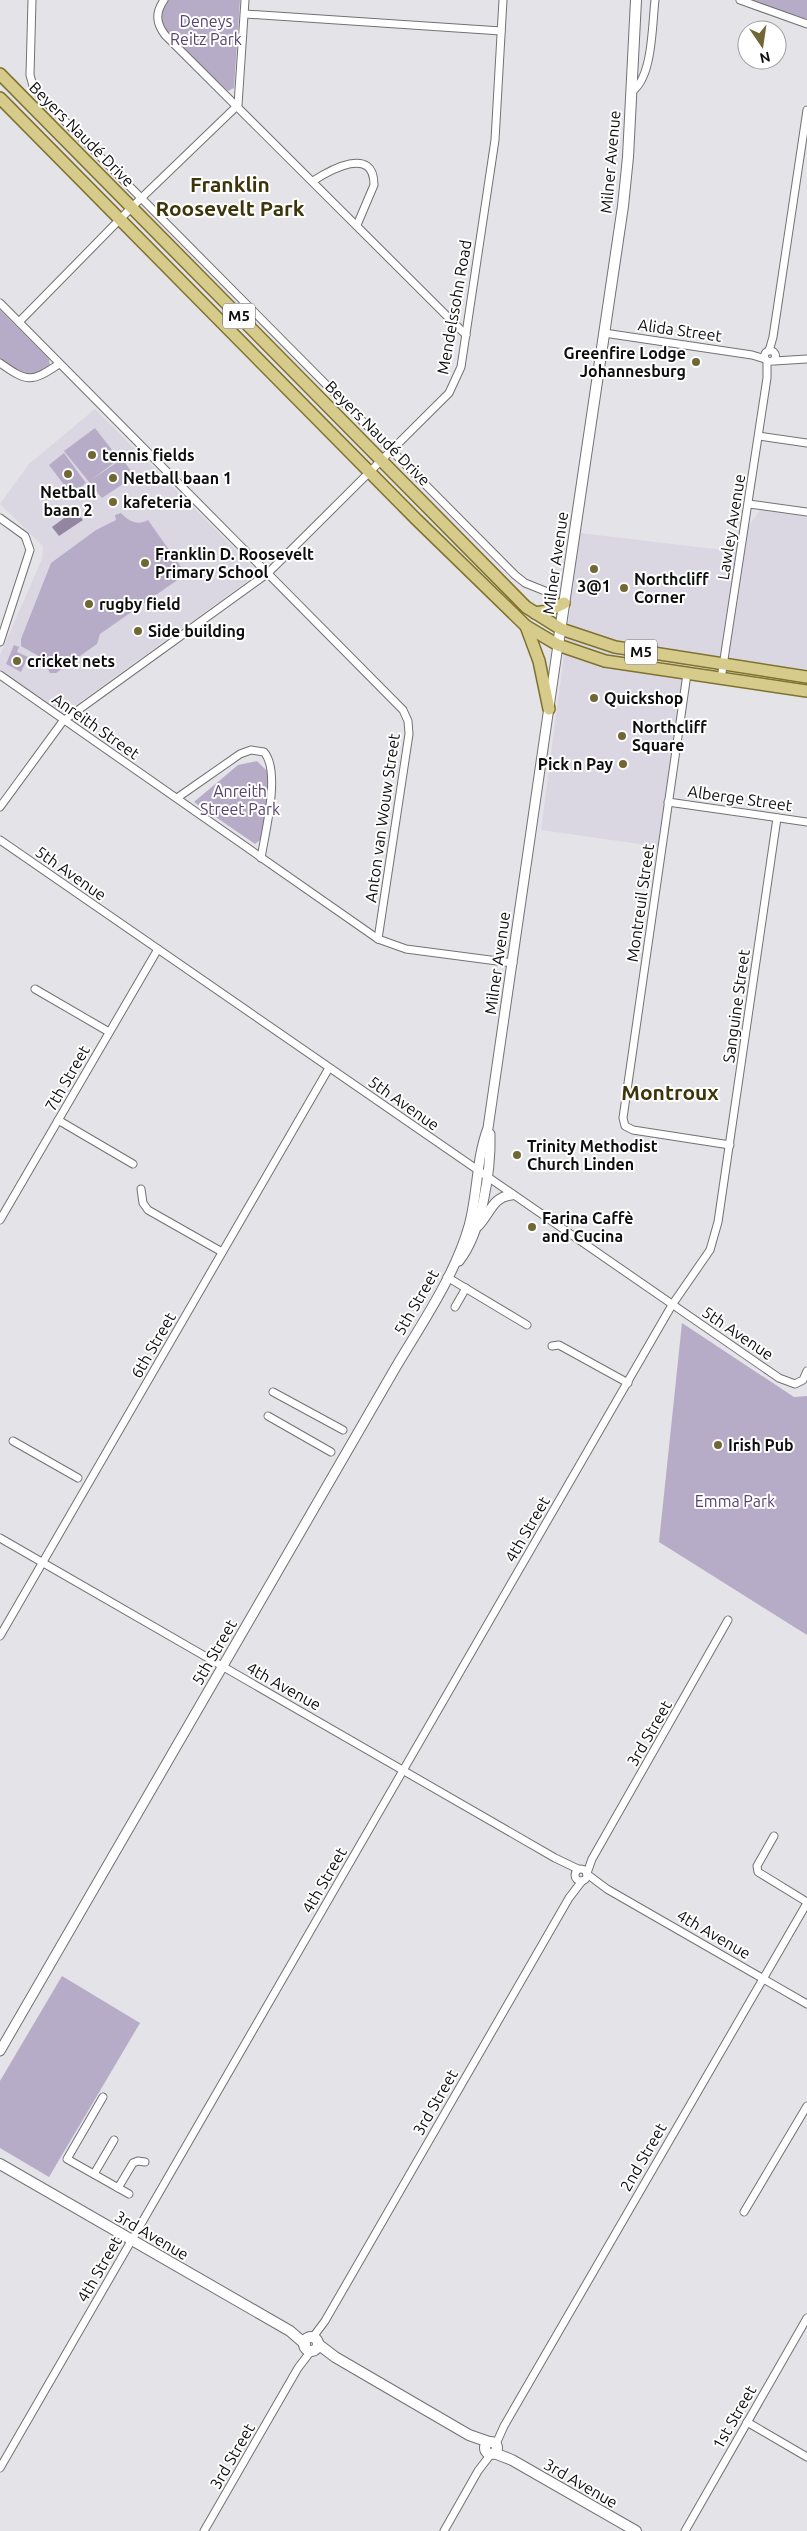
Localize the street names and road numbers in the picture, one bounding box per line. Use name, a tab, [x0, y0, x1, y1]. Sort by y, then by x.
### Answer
street label: Beyers Naudé Drive	[26, 78, 138, 190]
street label: Milner Avenue	[597, 110, 623, 214]
street label: Mendelssohn Road	[433, 238, 475, 376]
road number: M5	[223, 304, 255, 328]
street label: Alida Street	[637, 315, 724, 345]
street label: Beyers Naudé Drive	[322, 377, 434, 489]
street label: Lawley Avenue	[714, 473, 748, 581]
street label: Milner Avenue	[539, 510, 571, 616]
road number: M5	[625, 640, 657, 664]
street label: Anreith Street	[49, 689, 144, 763]
street label: Anton van Wouw Street	[361, 732, 403, 904]
street label: Alberge Street	[687, 782, 794, 814]
street label: 5th Avenue	[32, 842, 110, 904]
street label: Montreuil Street	[623, 842, 657, 963]
street label: Milner Avenue	[481, 910, 513, 1016]
street label: Sanguine Street	[719, 947, 753, 1064]
street label: 7th Street	[41, 1041, 93, 1114]
street label: 5th Avenue	[365, 1072, 443, 1134]
street label: 5th Street	[390, 1265, 442, 1338]
street label: 5th Avenue	[699, 1303, 777, 1363]
street label: 6th Street	[127, 1308, 179, 1381]
street label: 4th Street	[501, 1492, 553, 1565]
street label: 5th Street	[188, 1615, 240, 1688]
street label: 4th Avenue	[244, 1658, 324, 1714]
street label: 3rd Street	[623, 1696, 675, 1769]
street label: 4th Street	[298, 1843, 350, 1916]
street label: 4th Avenue	[674, 1906, 754, 1962]
street label: 3rd Street	[409, 2065, 461, 2138]
street label: 2nd Street	[616, 2119, 670, 2194]
street label: 3rd Avenue	[112, 2207, 192, 2263]
street label: 4th Street	[73, 2232, 125, 2305]
street label: 1st Street	[709, 2381, 760, 2452]
street label: 3rd Street	[206, 2419, 258, 2492]
street label: 3rd Avenue	[541, 2455, 621, 2511]

